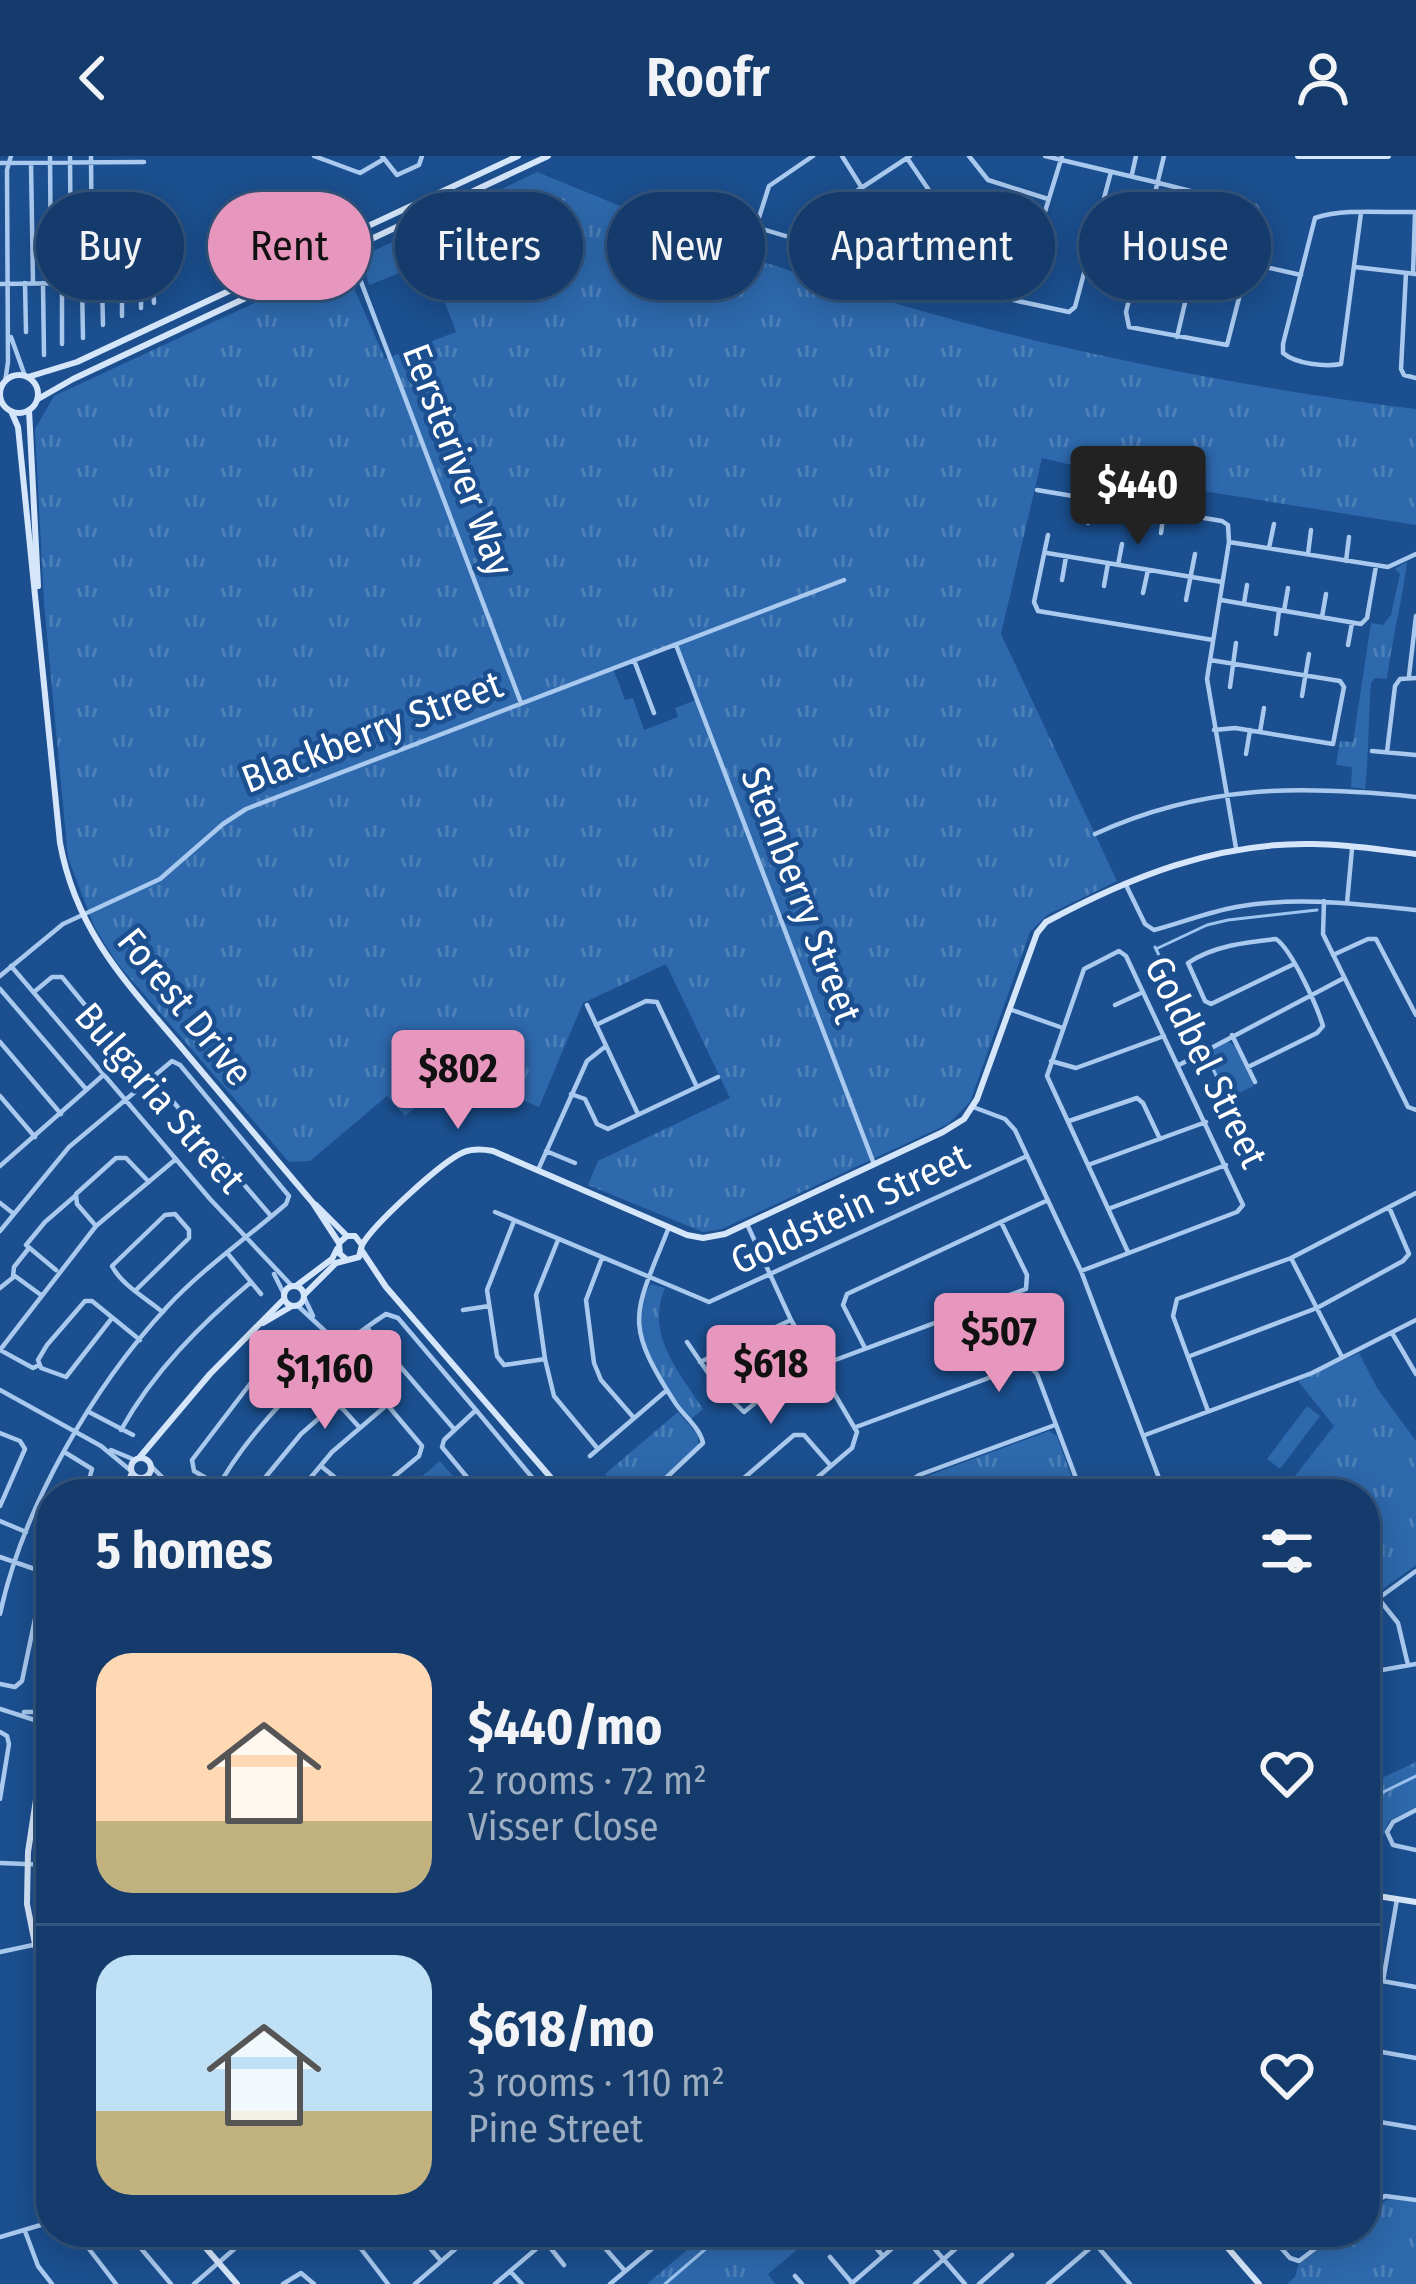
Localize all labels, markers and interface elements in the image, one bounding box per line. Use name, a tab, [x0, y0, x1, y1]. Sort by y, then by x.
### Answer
icon: back	[60, 45, 126, 111]
icon: person	[1290, 45, 1356, 111]
text: Roofr	[646, 46, 770, 110]
chip: Buy	[36, 192, 184, 300]
chip: Rent	[208, 192, 371, 300]
chip: Filters	[395, 192, 583, 300]
chip: New	[607, 192, 765, 300]
chip: Apartment	[789, 192, 1055, 300]
chip: House	[1079, 192, 1271, 300]
street label: Eersteriver Way	[393, 338, 524, 583]
pin: $440	[1067, 446, 1209, 548]
text: $440	[1098, 462, 1178, 508]
street label: Blackberry Street	[235, 661, 509, 803]
street label: Stemberry Street	[731, 761, 871, 1030]
street label: Forest Drive	[108, 919, 262, 1095]
street label: Goldbel Street	[1135, 949, 1277, 1175]
street label: Bulgaria Street	[65, 994, 255, 1202]
pin: $802	[387, 1030, 529, 1132]
text: $802	[418, 1046, 498, 1092]
street label: Goldstein Street	[724, 1134, 977, 1284]
pin: $507	[928, 1293, 1070, 1395]
text: $507	[961, 1309, 1037, 1355]
pin: $618	[700, 1325, 842, 1427]
pin: $1,160	[227, 1330, 423, 1432]
text: $618	[734, 1341, 808, 1387]
text: $1,160	[276, 1346, 374, 1392]
icon: filters	[1254, 1518, 1320, 1584]
text: 5 homes	[96, 1520, 273, 1582]
text: $440/mo	[468, 1696, 662, 1758]
icon: home	[192, 1701, 336, 1845]
icon: heart	[1254, 1740, 1320, 1806]
text: 2 rooms · 72 m²	[468, 1758, 707, 1804]
text: Visser Close	[468, 1804, 659, 1850]
text: $618/mo	[468, 1998, 654, 2060]
icon: home	[192, 2003, 336, 2147]
icon: heart	[1254, 2042, 1320, 2108]
text: 3 rooms · 110 m²	[468, 2060, 725, 2106]
text: Pine Street	[468, 2106, 643, 2152]

